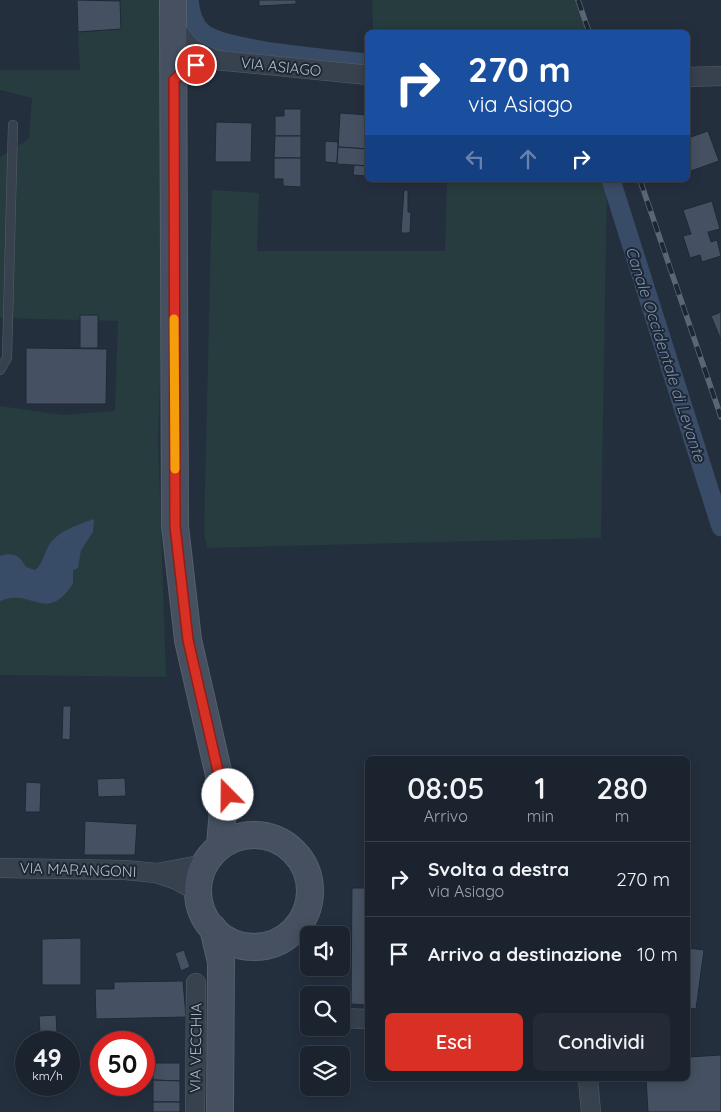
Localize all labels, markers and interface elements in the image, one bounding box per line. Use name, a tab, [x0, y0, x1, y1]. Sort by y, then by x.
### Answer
pin	[175, 44, 217, 86]
text: 270 m	[468, 47, 571, 91]
icon: right	[385, 50, 450, 115]
icon: arrive	[182, 51, 210, 79]
street label: VIA ASIAGO	[240, 53, 322, 80]
text: via Asiago	[468, 90, 573, 118]
icon: left	[461, 145, 489, 173]
icon: ahead	[514, 145, 542, 173]
icon: right	[567, 145, 595, 173]
water label: Canale Occidentale di Levante	[622, 244, 711, 465]
position arrow	[201, 768, 253, 820]
text: 08:05	[407, 769, 484, 807]
text: 1	[535, 769, 546, 807]
text: 280	[596, 769, 648, 807]
text: Arrivo	[424, 806, 468, 826]
text: min	[527, 806, 554, 826]
text: m	[615, 806, 629, 826]
text: Svolta a destra	[428, 857, 569, 881]
street label: VIA MARANGONI	[19, 858, 137, 881]
icon: right	[385, 865, 413, 893]
text: 270 m	[616, 867, 670, 891]
text: via Asiago	[428, 881, 504, 901]
map controls	[300, 926, 350, 1096]
button: sound	[300, 926, 350, 976]
icon: arrive	[385, 940, 413, 968]
text: Arrivo a destinazione	[428, 942, 622, 966]
text: 10 m	[637, 942, 678, 966]
button: search	[300, 986, 350, 1036]
street label: VIA VECCHIA	[185, 1003, 206, 1093]
button: Esci	[385, 1013, 523, 1071]
button: Condividi	[533, 1013, 670, 1071]
speed limit sign: 50	[90, 1031, 155, 1096]
text: 49	[33, 1042, 62, 1073]
button: layers	[300, 1046, 350, 1096]
text: km/h	[32, 1068, 63, 1083]

